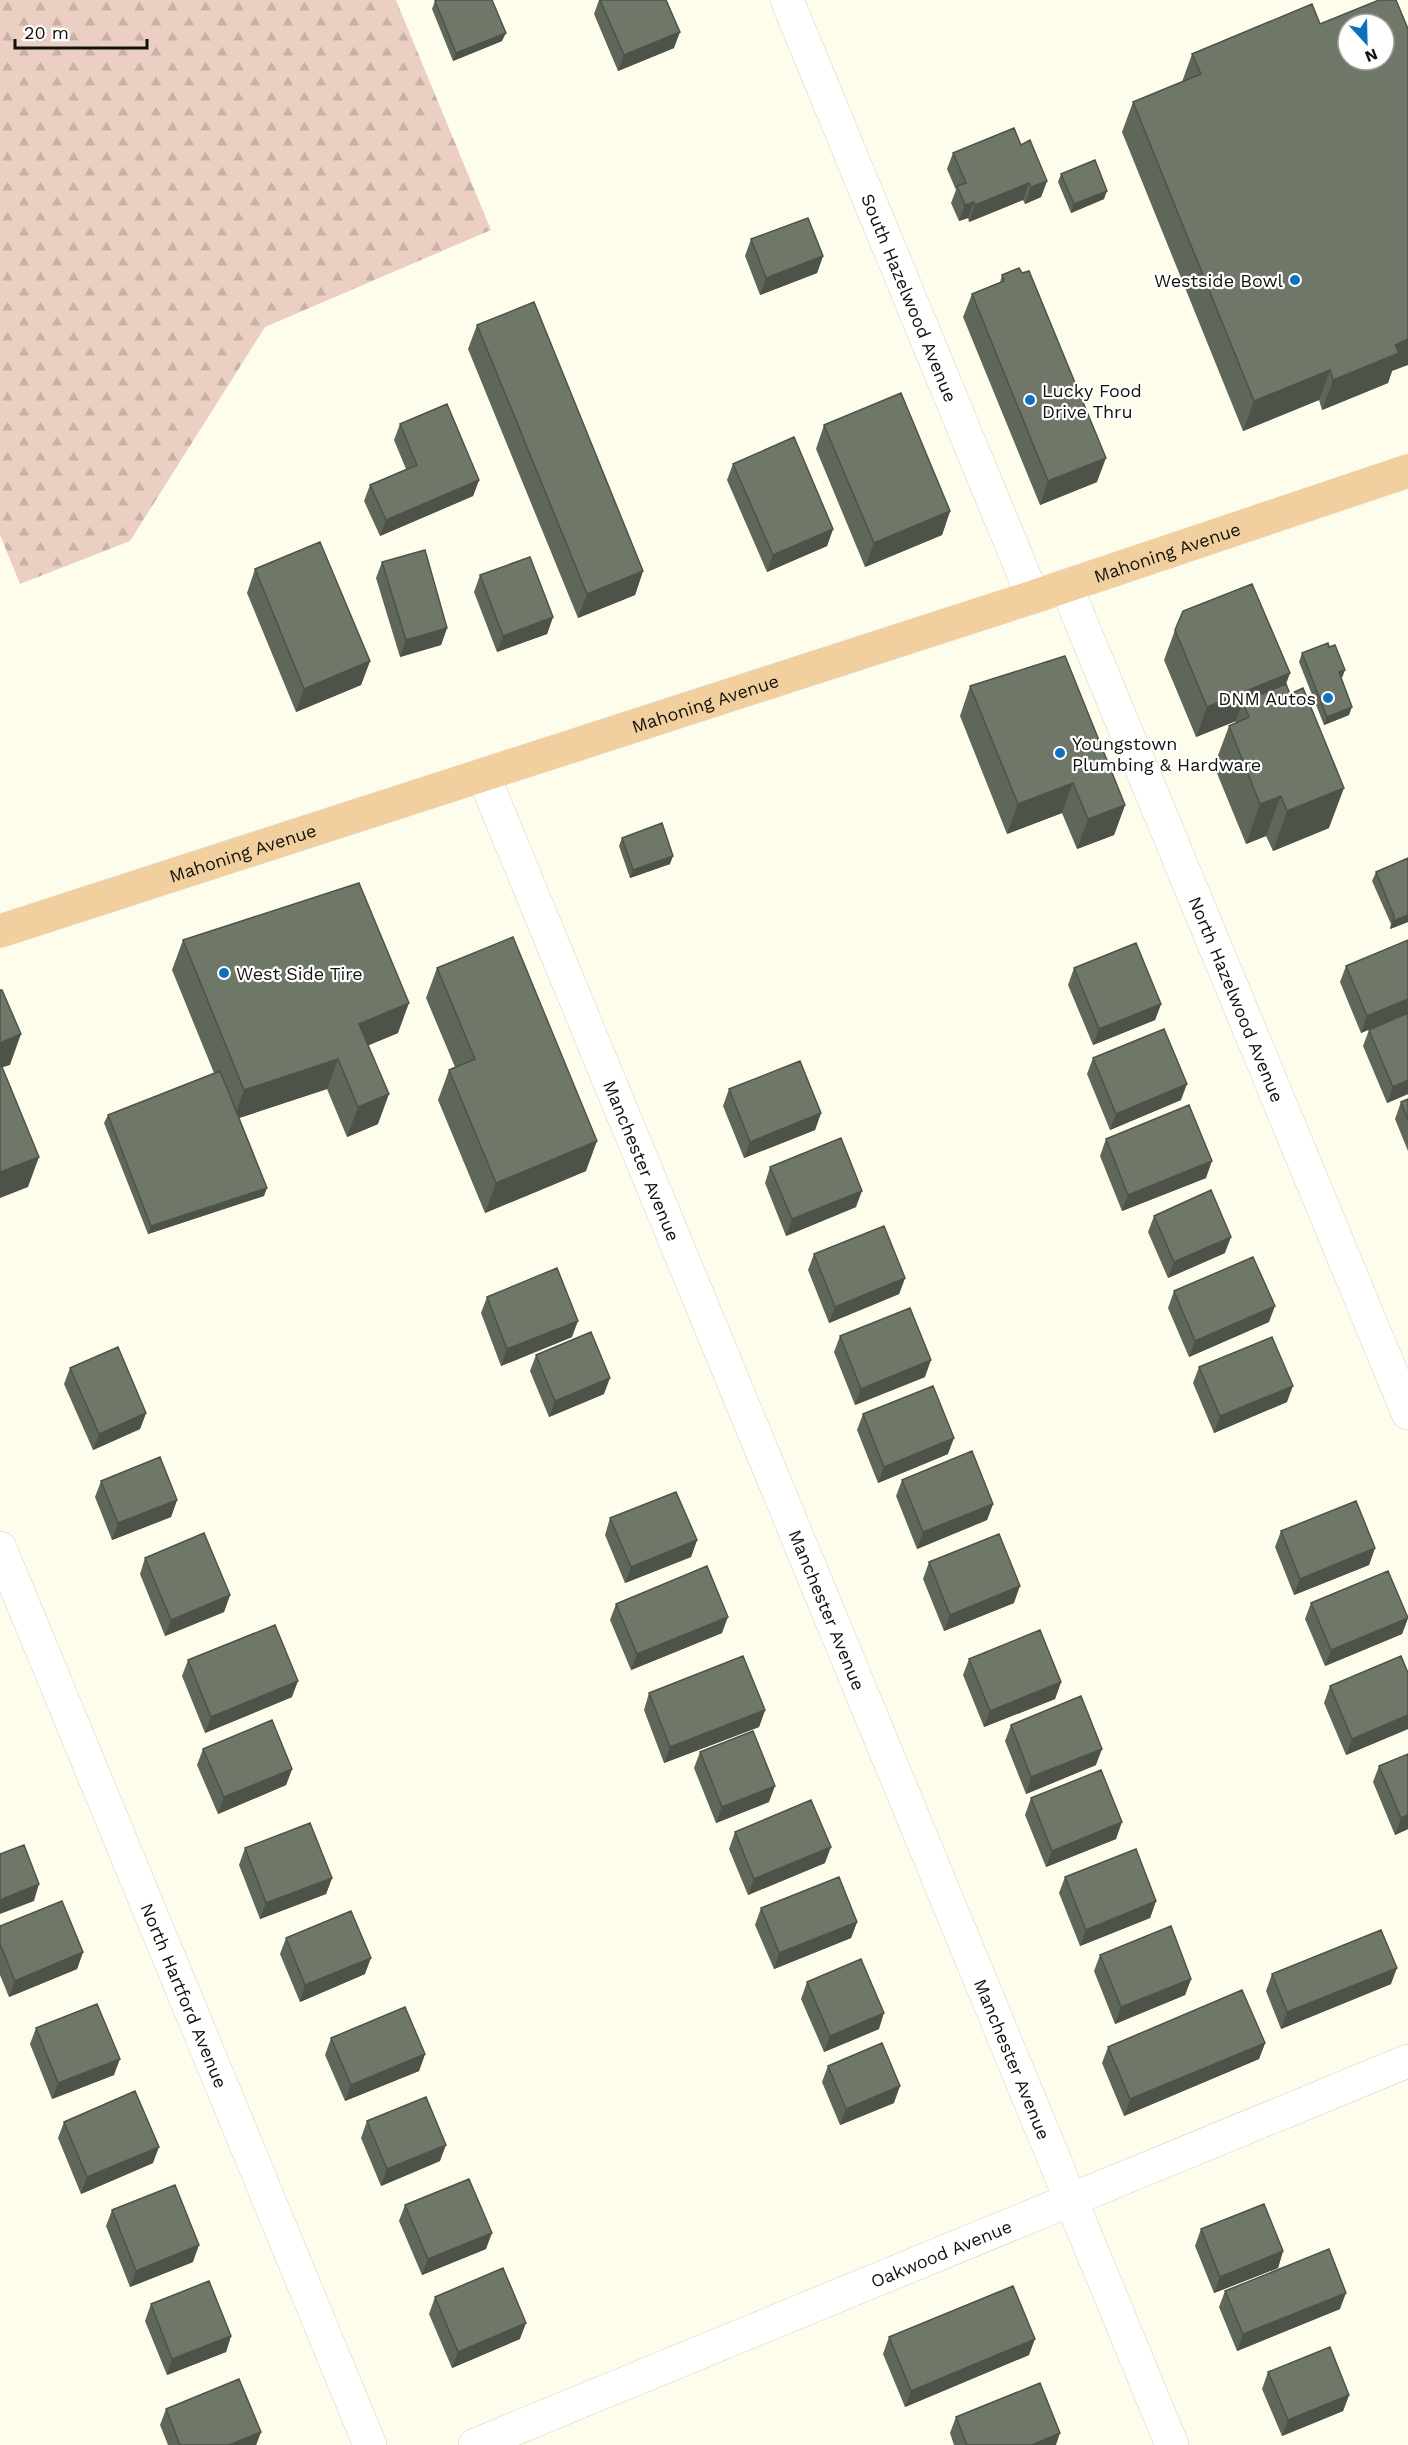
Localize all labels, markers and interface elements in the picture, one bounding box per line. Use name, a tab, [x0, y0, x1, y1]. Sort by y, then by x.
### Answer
scale bar	[15, 12, 147, 50]
north arrow	[1336, 12, 1396, 72]
text: 20 m	[24, 22, 69, 43]
text: N	[1362, 44, 1380, 66]
street label: South Hazelwood Avenue	[857, 190, 962, 405]
place label: Westside Bowl	[1154, 270, 1283, 291]
marker: Westside Bowl	[1288, 273, 1302, 287]
place label: Lucky Food Drive Thru	[1042, 380, 1142, 422]
marker: Lucky Food Drive Thru	[1023, 393, 1037, 407]
street label: Mahoning Avenue	[1091, 518, 1243, 586]
street label: Mahoning Avenue	[629, 669, 781, 737]
place label: DNM Autos	[1218, 688, 1316, 709]
marker: DNM Autos	[1321, 691, 1335, 705]
place label: Youngstown Plumbing & Hardware	[1072, 733, 1261, 775]
marker: Youngstown Plumbing & Hardware	[1053, 746, 1067, 760]
street label: Mahoning Avenue	[166, 819, 319, 886]
street label: North Hazelwood Avenue	[1185, 893, 1289, 1105]
place label: West Side Tire	[236, 963, 363, 984]
marker: West Side Tire	[217, 966, 231, 980]
street label: Manchester Avenue	[600, 1077, 685, 1244]
street label: Manchester Avenue	[785, 1526, 870, 1693]
street label: North Hartford Avenue	[137, 1900, 232, 2091]
street label: Manchester Avenue	[970, 1976, 1055, 2142]
street label: Oakwood Avenue	[867, 2215, 1015, 2292]

